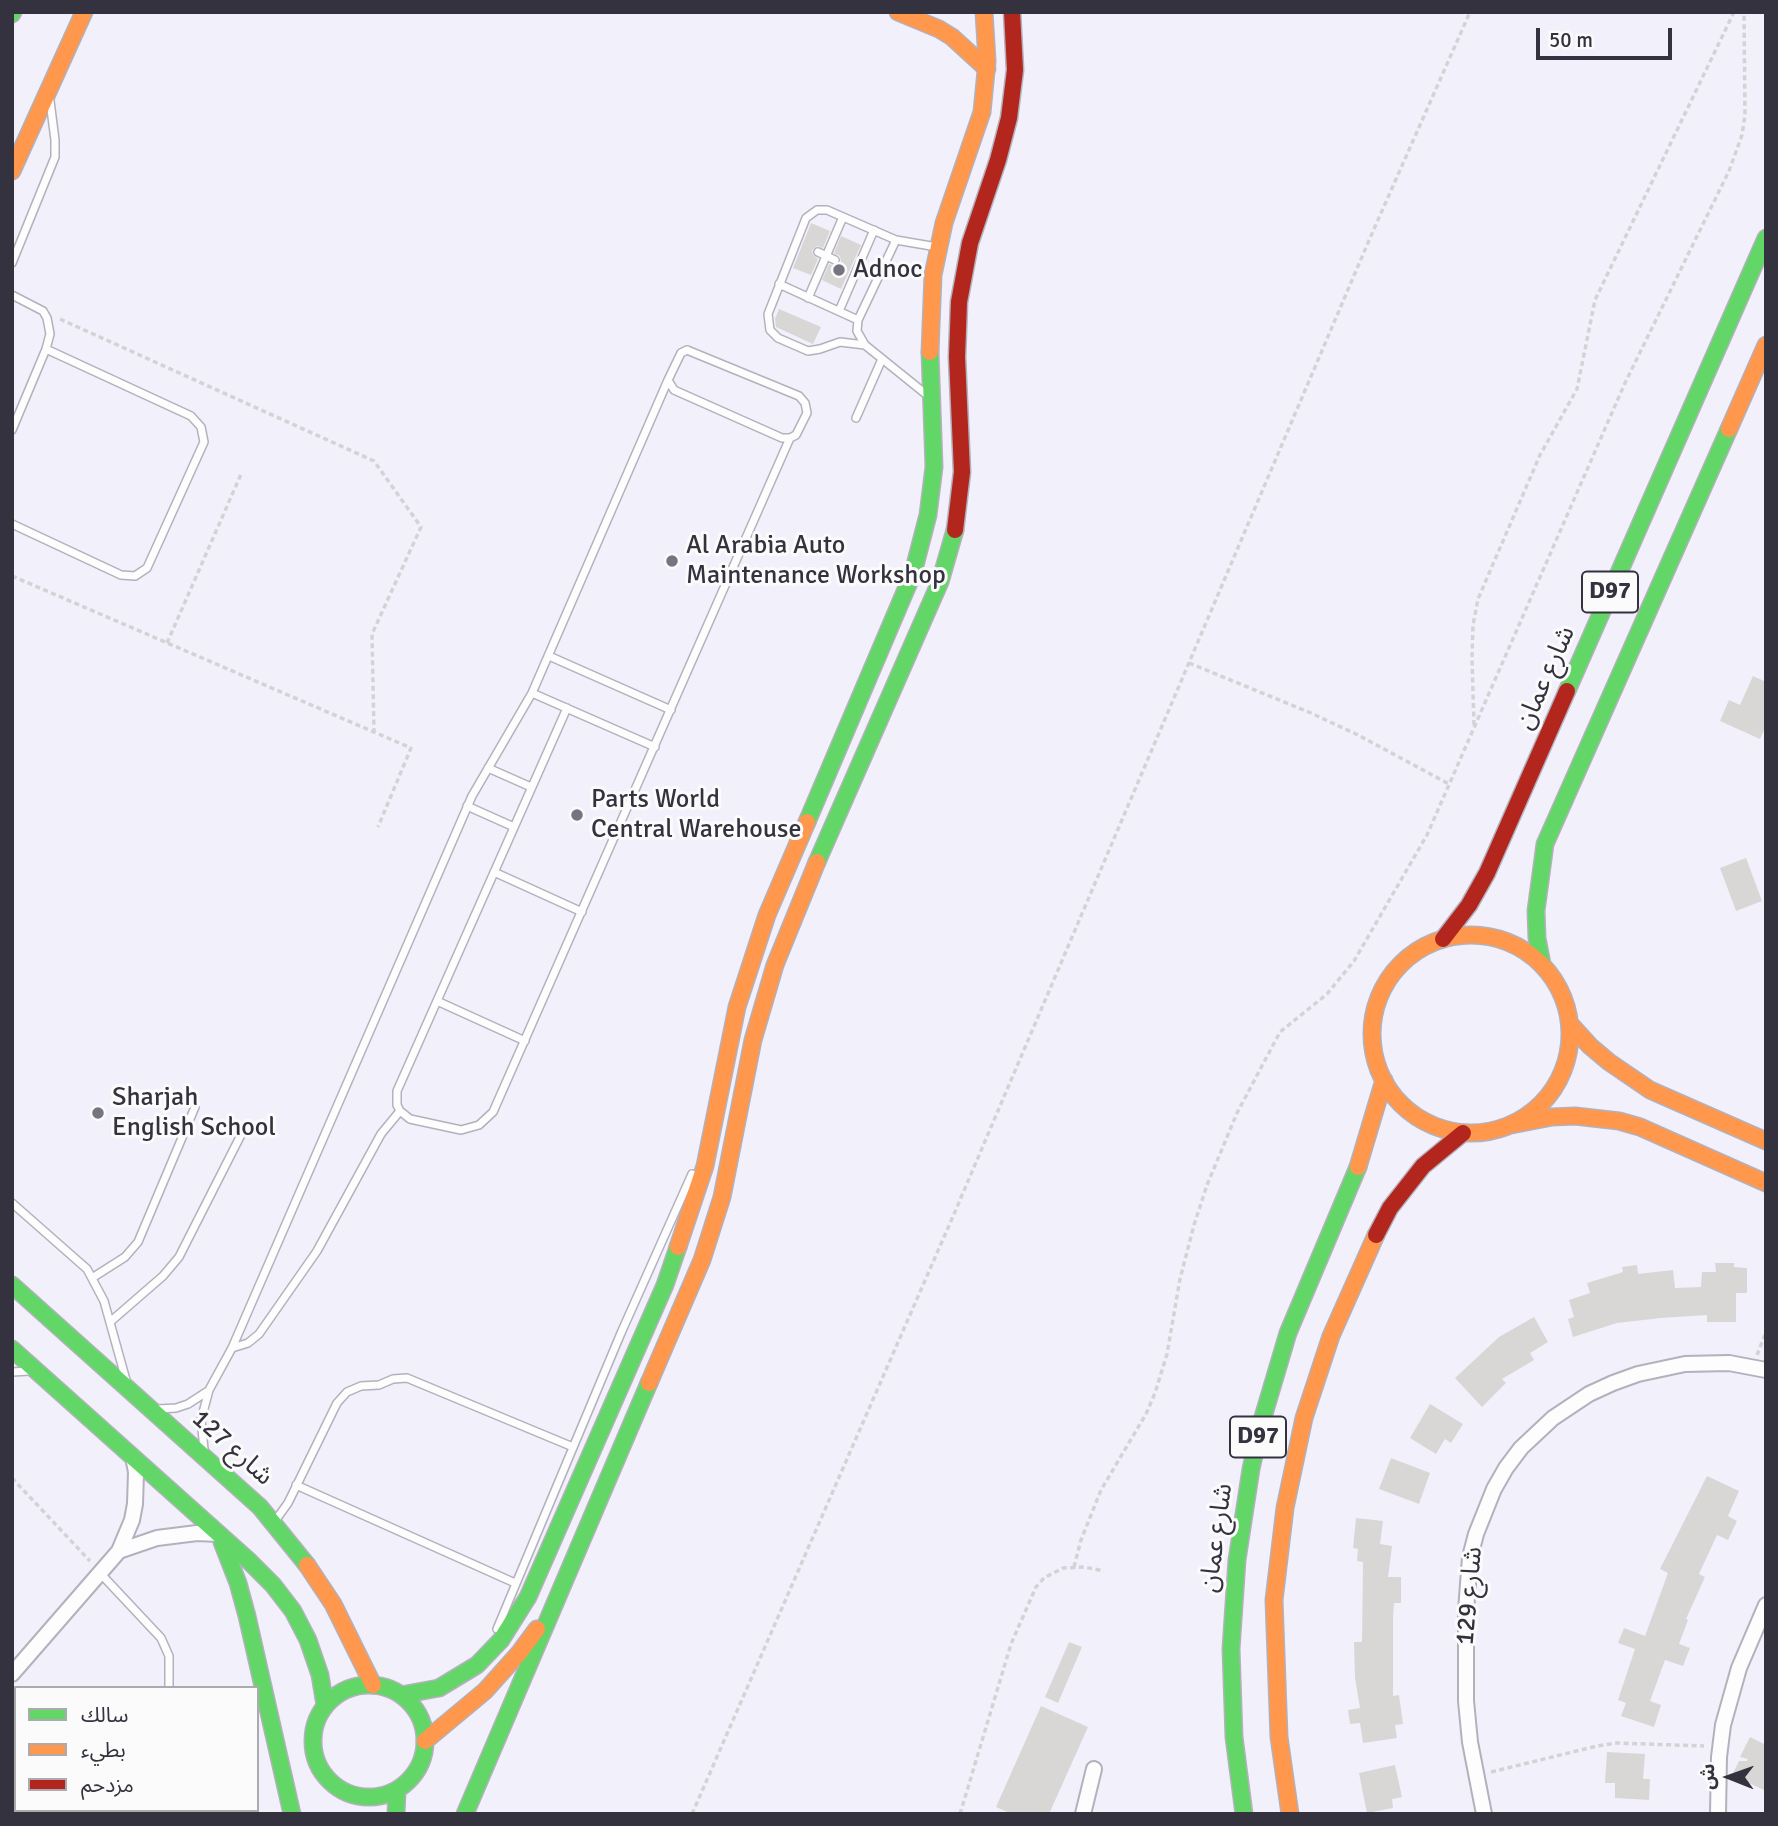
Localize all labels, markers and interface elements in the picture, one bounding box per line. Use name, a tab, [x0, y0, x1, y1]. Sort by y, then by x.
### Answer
scale bar	[1540, 14, 1676, 58]
text: 50 m	[1549, 27, 1593, 53]
place label: Adnoc	[853, 254, 922, 286]
marker: Adnoc	[831, 262, 847, 278]
place label: Al Arabia Auto Maintenance Workshop	[686, 530, 946, 592]
marker: Al Arabia Auto Maintenance Workshop	[664, 553, 680, 569]
road number: D97	[1582, 572, 1638, 612]
street label: شارع عمان	[1509, 621, 1583, 735]
place label: Parts World Central Warehouse	[591, 784, 801, 846]
marker: Parts World Central Warehouse	[569, 807, 585, 823]
place label: Sharjah English School	[112, 1082, 276, 1144]
marker: Sharjah English School	[90, 1105, 106, 1121]
street label: شارع 127	[185, 1403, 279, 1493]
road number: D97	[1230, 1416, 1286, 1457]
street label: شارع عمان	[1194, 1481, 1240, 1595]
street label: شارع 129	[1450, 1546, 1490, 1646]
legend	[14, 1686, 259, 1812]
text: سالك	[81, 1702, 128, 1728]
text: بطيء	[81, 1737, 126, 1763]
north arrow	[1694, 1742, 1764, 1812]
text: ش	[1696, 1763, 1720, 1790]
text: مزدحم	[81, 1772, 134, 1798]

